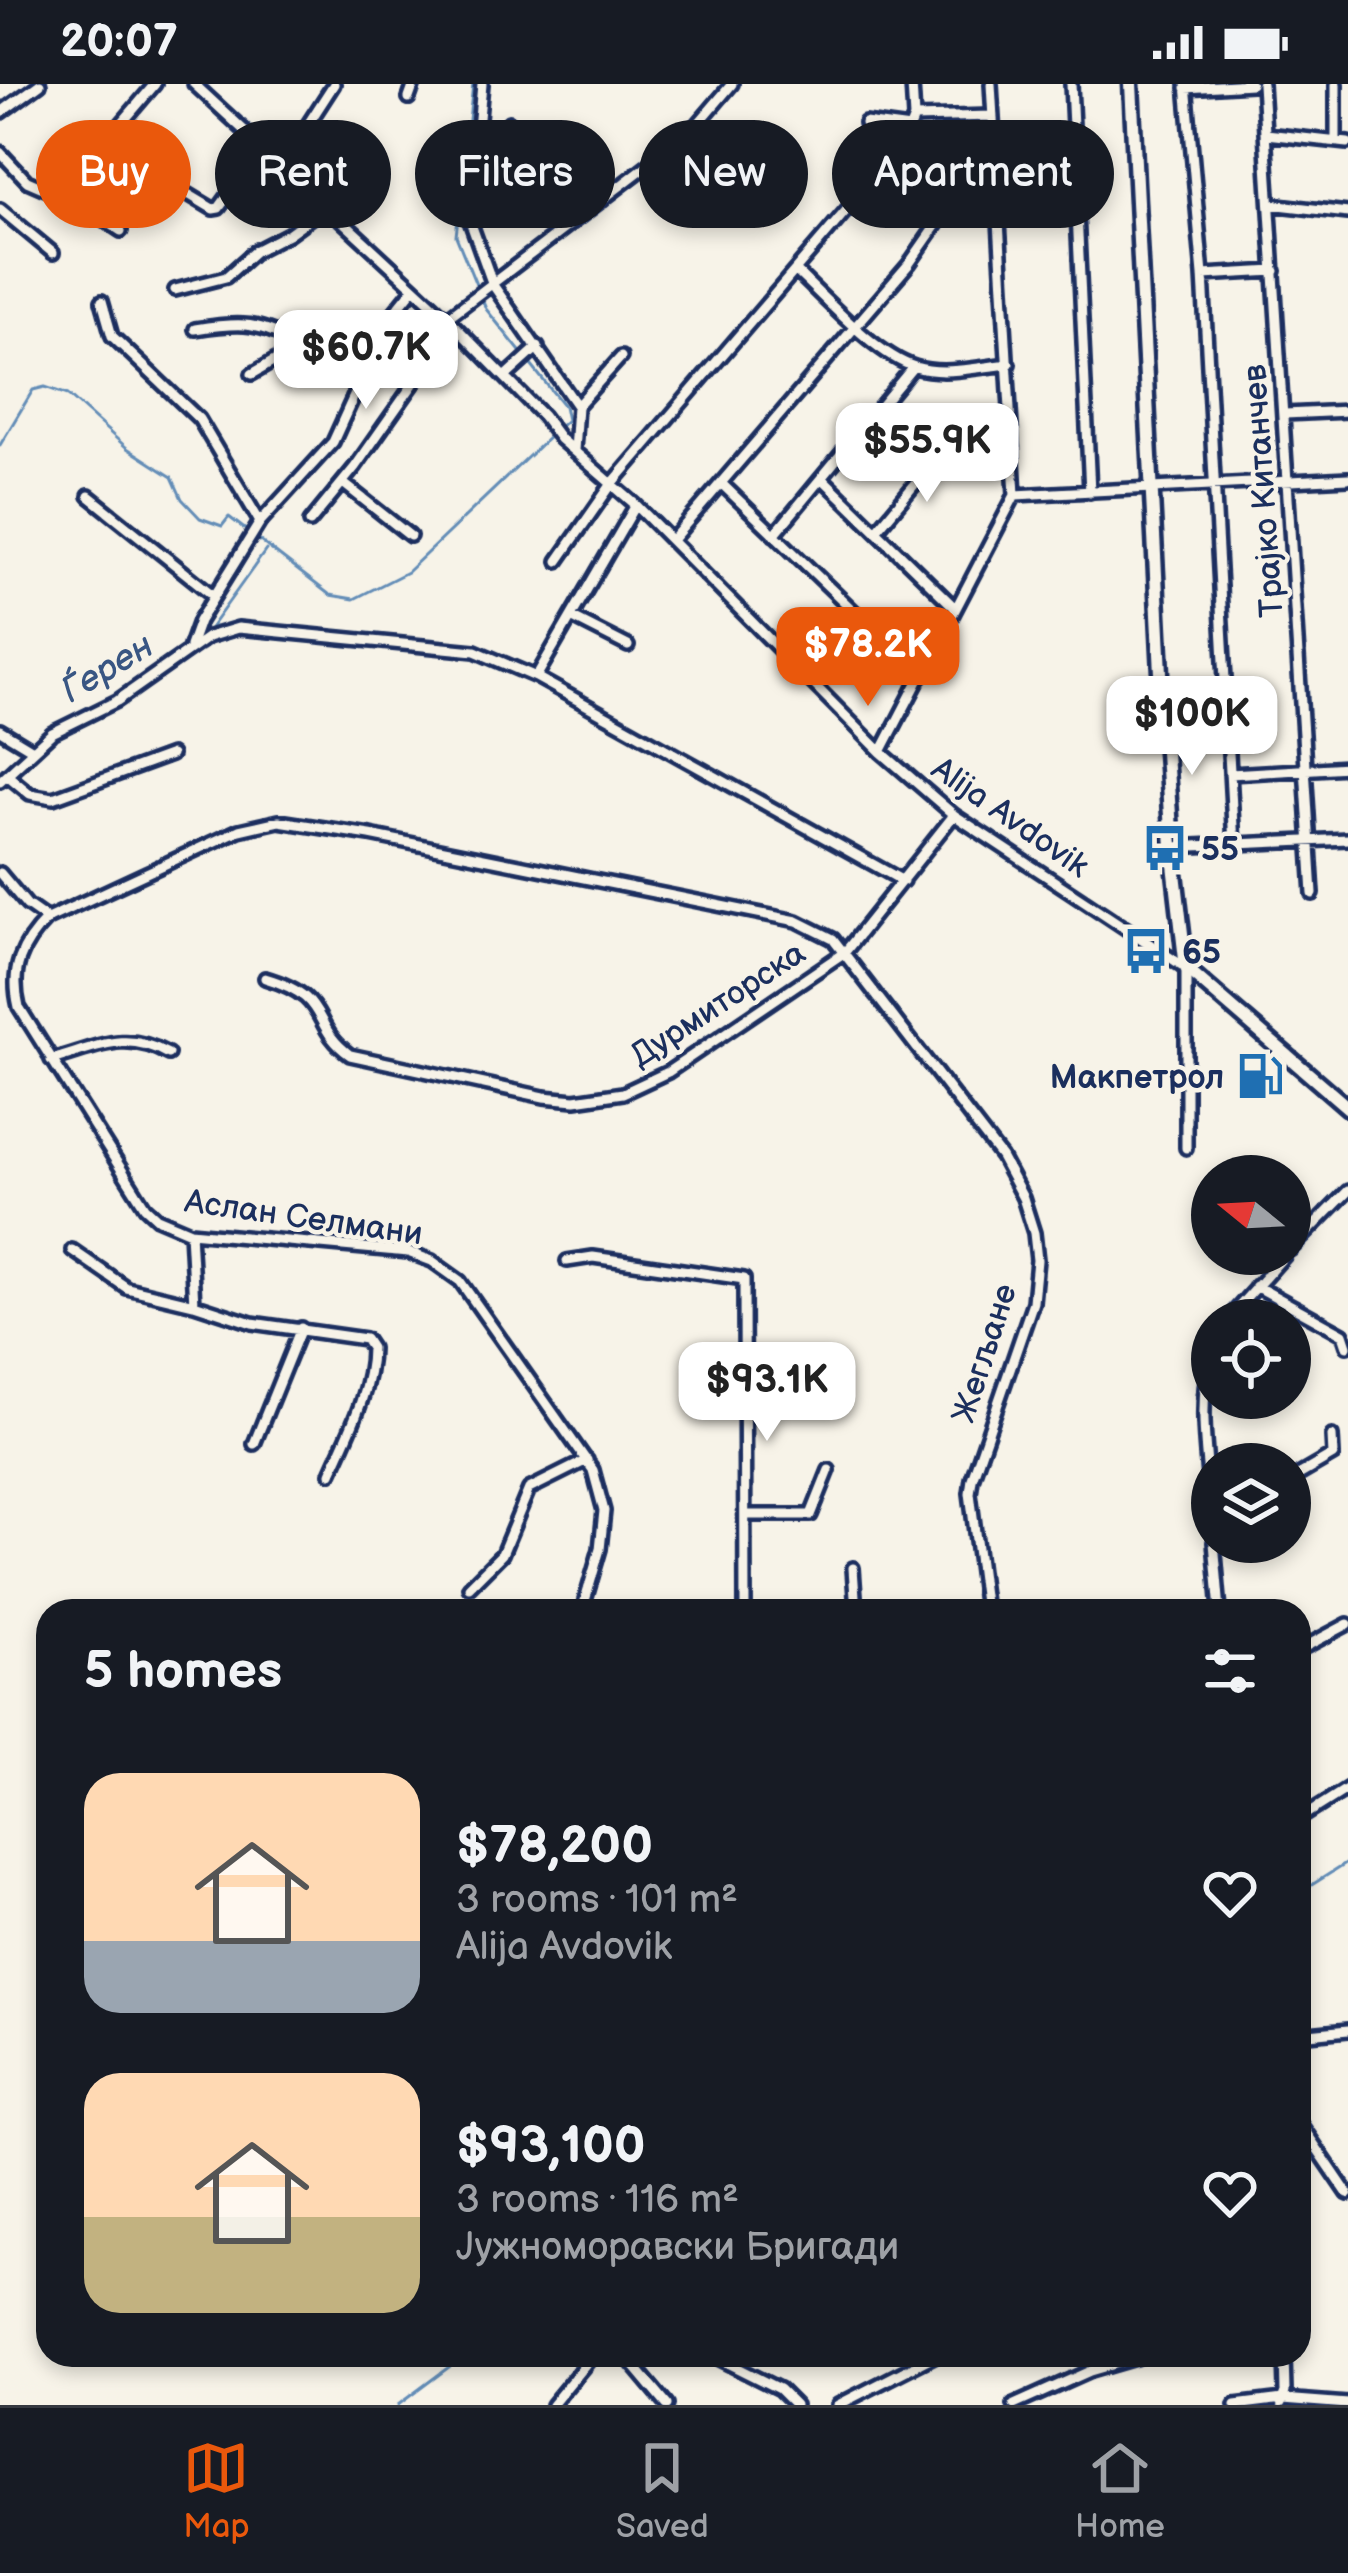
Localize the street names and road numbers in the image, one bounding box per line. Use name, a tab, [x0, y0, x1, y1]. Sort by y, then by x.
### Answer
street label: Трајко Китанчев	[1235, 363, 1293, 619]
street label: Alija Avdovik	[924, 749, 1097, 887]
street label: Дурмиторска	[623, 933, 813, 1076]
street label: Аслан Селмани	[181, 1181, 425, 1254]
street label: Жегљане	[944, 1279, 1026, 1428]

